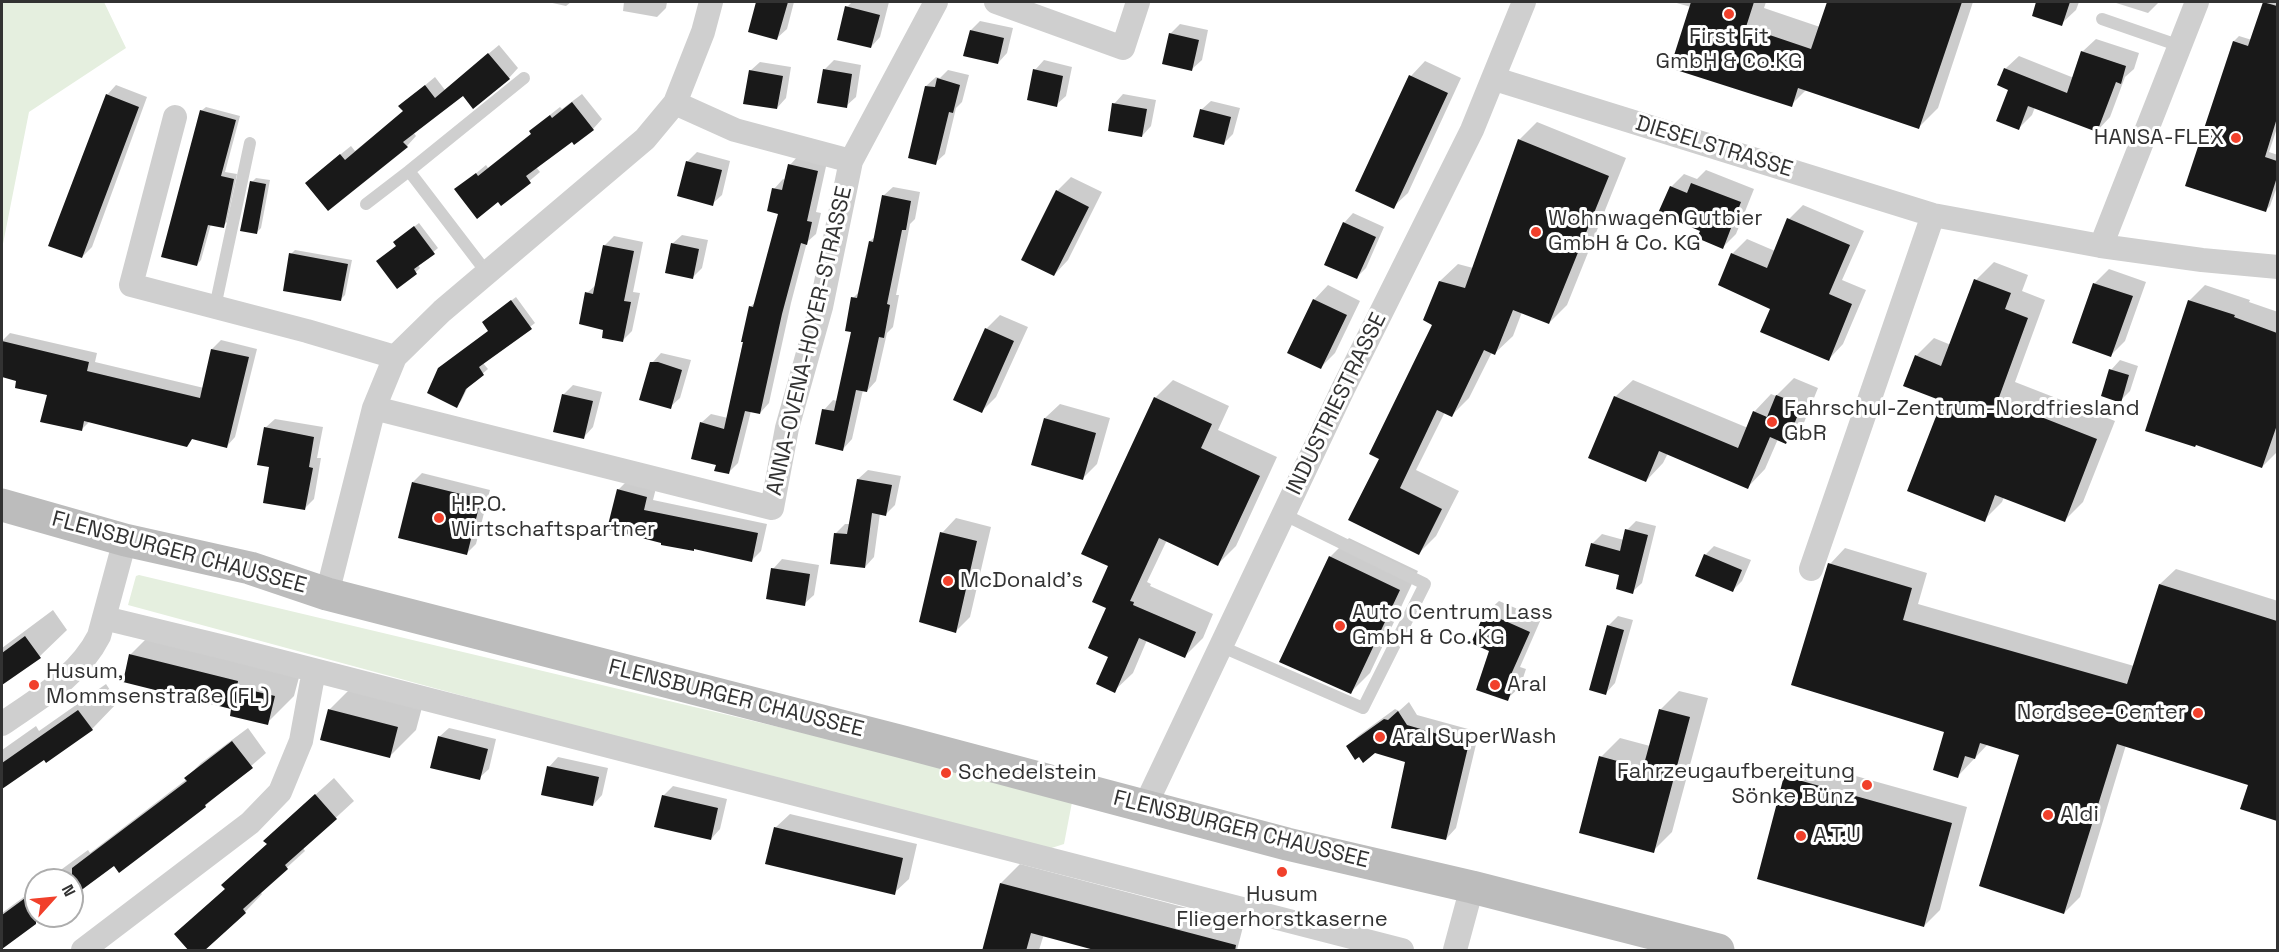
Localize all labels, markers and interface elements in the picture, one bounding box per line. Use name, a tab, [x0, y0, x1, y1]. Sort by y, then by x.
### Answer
marker: First Fit GmbH & Co.KG	[1722, 7, 1736, 21]
place label: First Fit GmbH & Co.KG	[1655, 24, 1803, 76]
street label: DIESELSTRASSE	[1632, 111, 1796, 183]
place label: HANSA-FLEX	[2094, 125, 2224, 151]
marker: HANSA-FLEX	[2229, 131, 2243, 145]
street label: ANNA-OVENA-HOYER-STRASSE	[762, 184, 858, 498]
place label: Wohnwagen Gutbier GmbH & Co. KG	[1548, 206, 1762, 258]
marker: Wohnwagen Gutbier GmbH & Co. KG	[1529, 225, 1543, 239]
street label: INDUSTRIESTRASSE	[1281, 309, 1393, 499]
place label: Fahrschul-Zentrum-Nordfriesland GbR	[1784, 396, 2140, 448]
marker: Fahrschul-Zentrum-Nordfriesland GbR	[1765, 415, 1779, 429]
place label: H.P.O. Wirtschaftspartner	[451, 492, 655, 544]
street label: FLENSBURGER CHAUSSEE	[49, 506, 309, 600]
marker: H.P.O. Wirtschaftspartner	[432, 511, 446, 525]
place label: McDonald's	[960, 568, 1083, 594]
marker: McDonald's	[941, 574, 955, 588]
place label: Auto Centrum Lass GmbH & Co. KG	[1352, 600, 1553, 652]
marker: Auto Centrum Lass GmbH & Co. KG	[1333, 619, 1347, 633]
street label: FLENSBURGER CHAUSSEE	[606, 654, 866, 744]
place label: Husum, Mommsenstraße (FL)	[46, 659, 269, 710]
place label: Aral	[1507, 672, 1547, 698]
marker: Husum, Mommsenstraße (FL)	[27, 678, 41, 692]
marker: Aral	[1488, 678, 1502, 692]
place label: Nordsee-Center	[2017, 700, 2186, 726]
marker: Nordsee-Center	[2191, 706, 2205, 720]
place label: Aral SuperWash	[1392, 724, 1557, 750]
marker: Aral SuperWash	[1373, 730, 1387, 744]
place label: Fahrzeugaufbereitung Sönke Bünz	[1617, 759, 1855, 810]
place label: Schedelstein	[958, 760, 1097, 786]
marker: Schedelstein	[939, 766, 953, 780]
marker: Fahrzeugaufbereitung Sönke Bünz	[1860, 778, 1874, 792]
street label: FLENSBURGER CHAUSSEE	[1111, 785, 1371, 875]
place label: Aldi	[2060, 802, 2099, 828]
marker: Aldi	[2041, 808, 2055, 822]
place label: A.T.U	[1813, 823, 1861, 849]
marker: A.T.U	[1794, 829, 1808, 843]
marker: Husum Fliegerhorstkaserne	[1275, 865, 1289, 879]
north arrow	[24, 868, 84, 928]
text: N	[57, 881, 80, 900]
place label: Husum Fliegerhorstkaserne	[1176, 882, 1388, 933]

